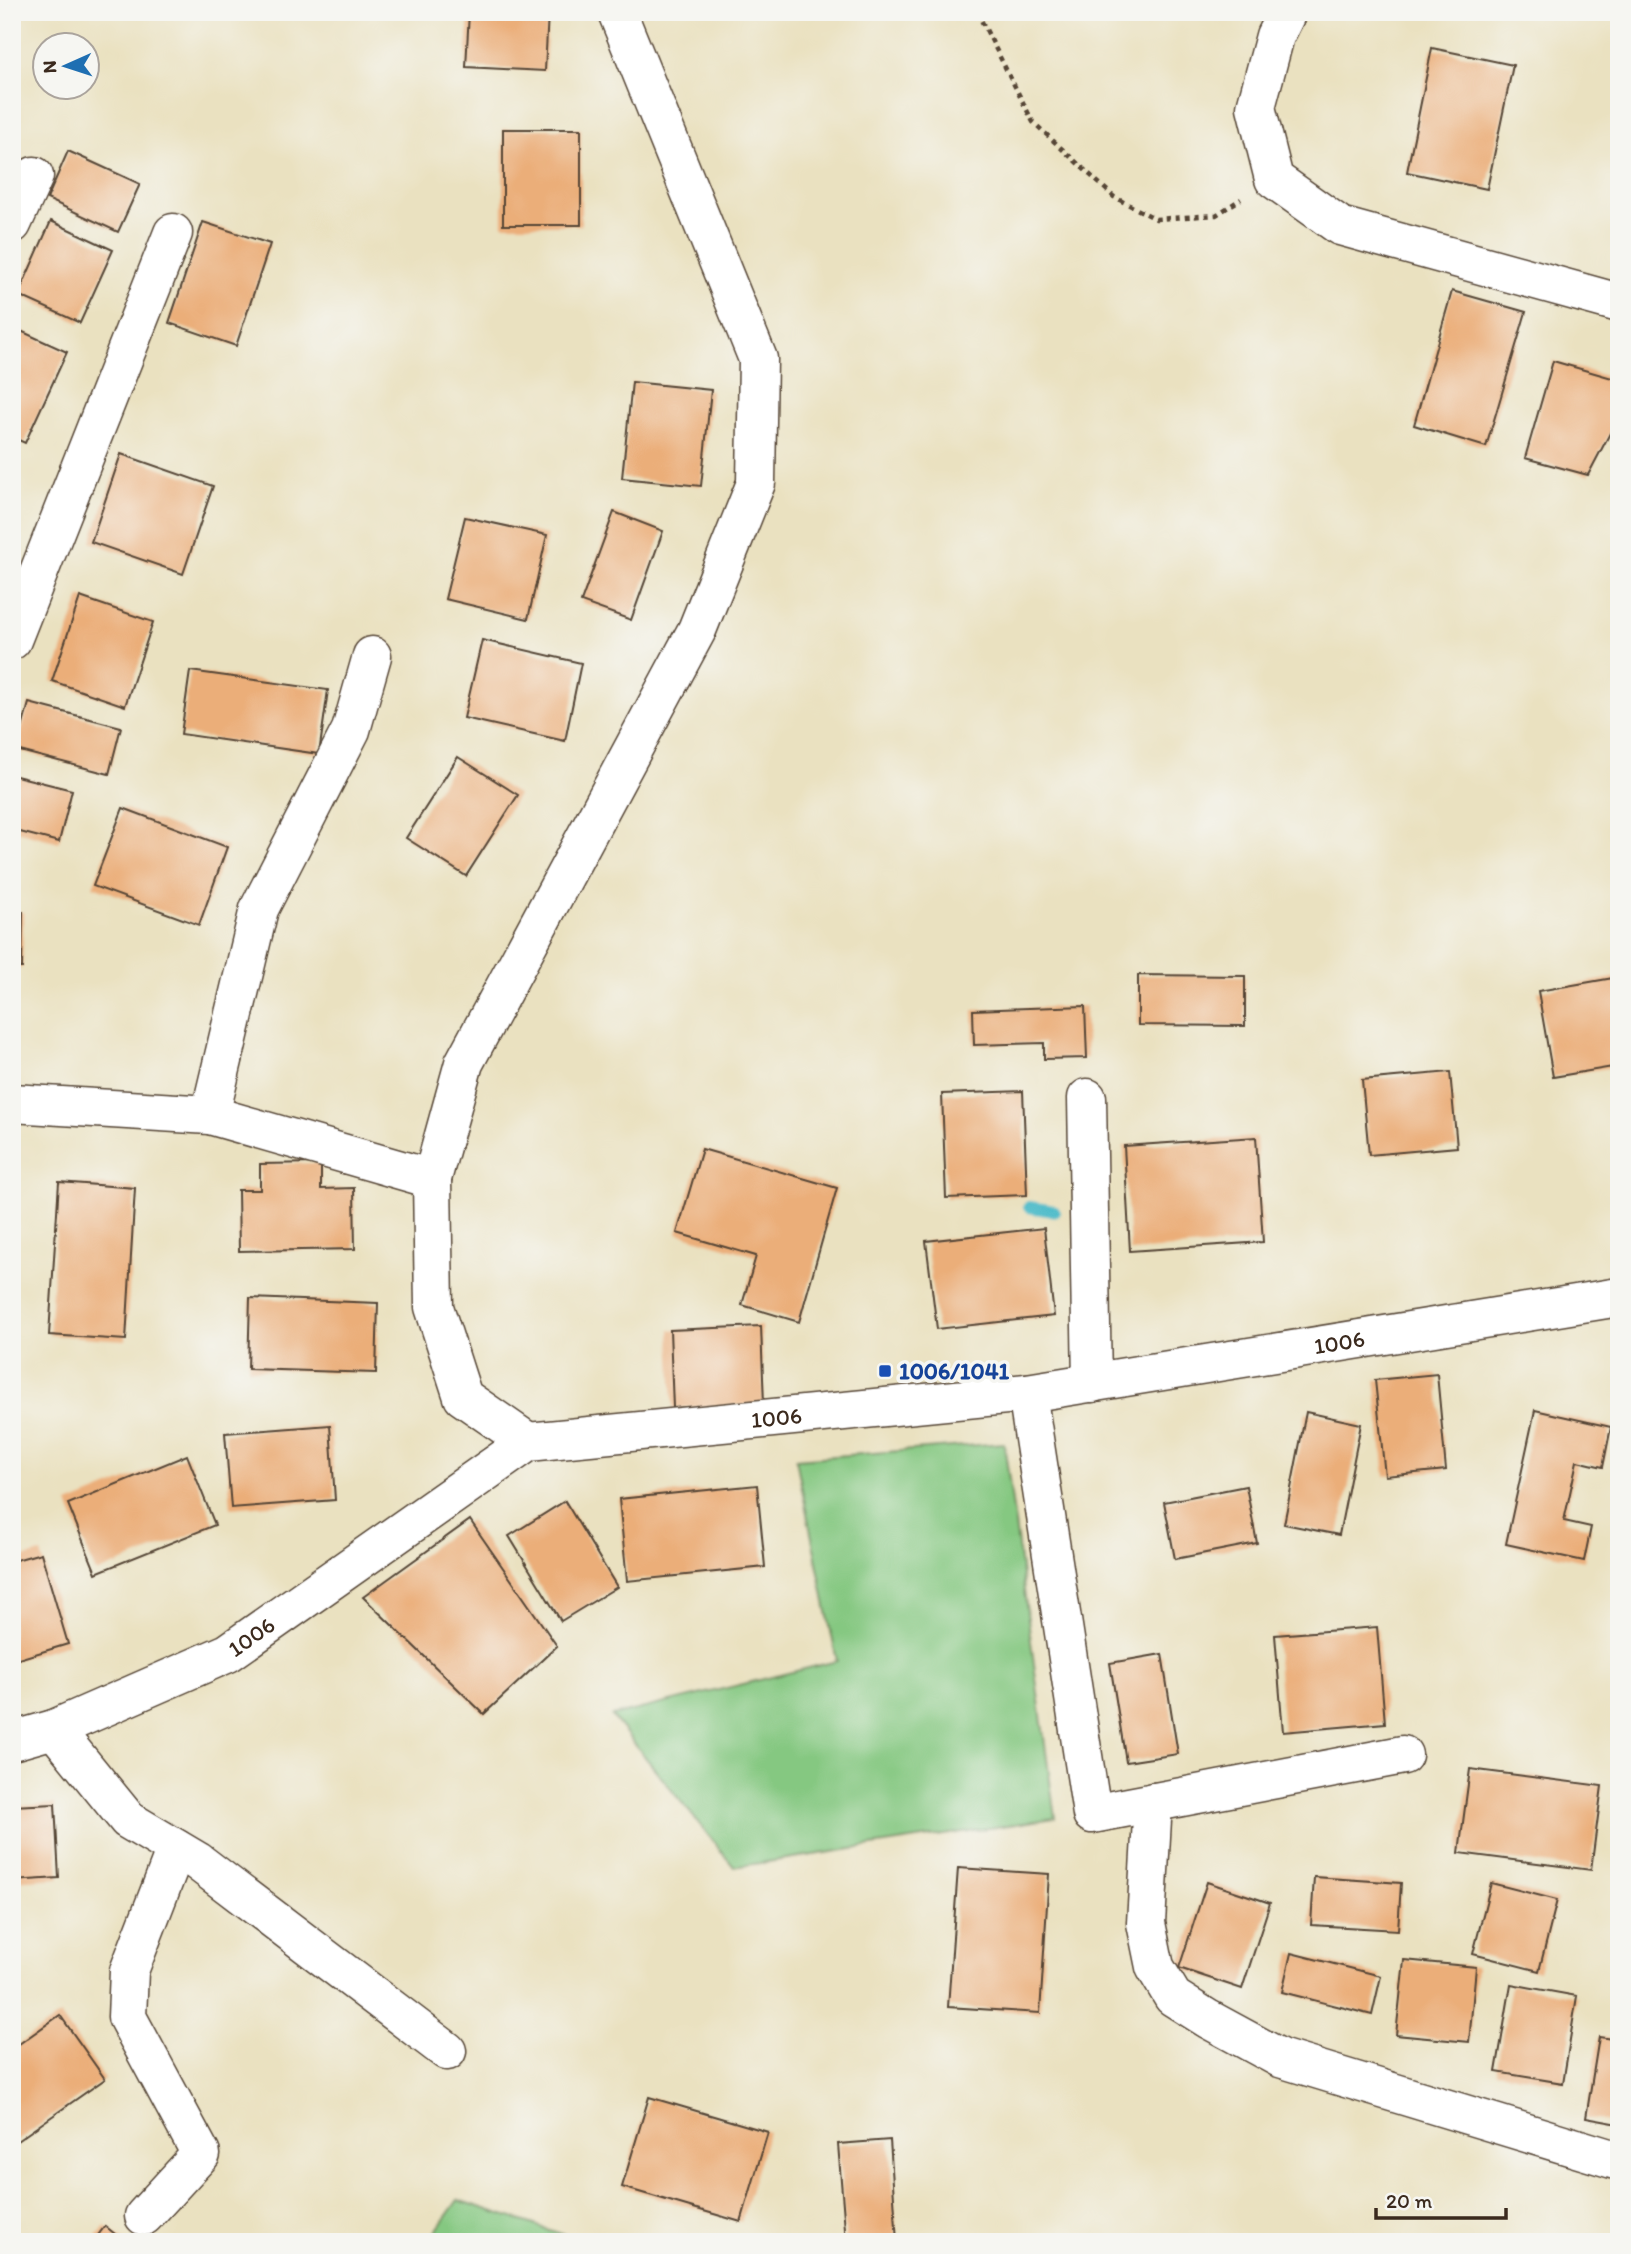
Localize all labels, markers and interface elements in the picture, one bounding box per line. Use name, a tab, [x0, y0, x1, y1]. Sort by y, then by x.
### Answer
north arrow	[32, 32, 102, 102]
text: N	[38, 60, 61, 74]
street label: 1006	[1312, 1324, 1367, 1360]
place label: 1006/1041	[899, 1357, 1010, 1385]
marker: 1006/1041	[877, 1363, 893, 1379]
street label: 1006	[750, 1401, 803, 1434]
street label: 1006	[222, 1610, 280, 1663]
scale bar	[1376, 2177, 1505, 2221]
text: 20 m	[1386, 2188, 1433, 2213]

